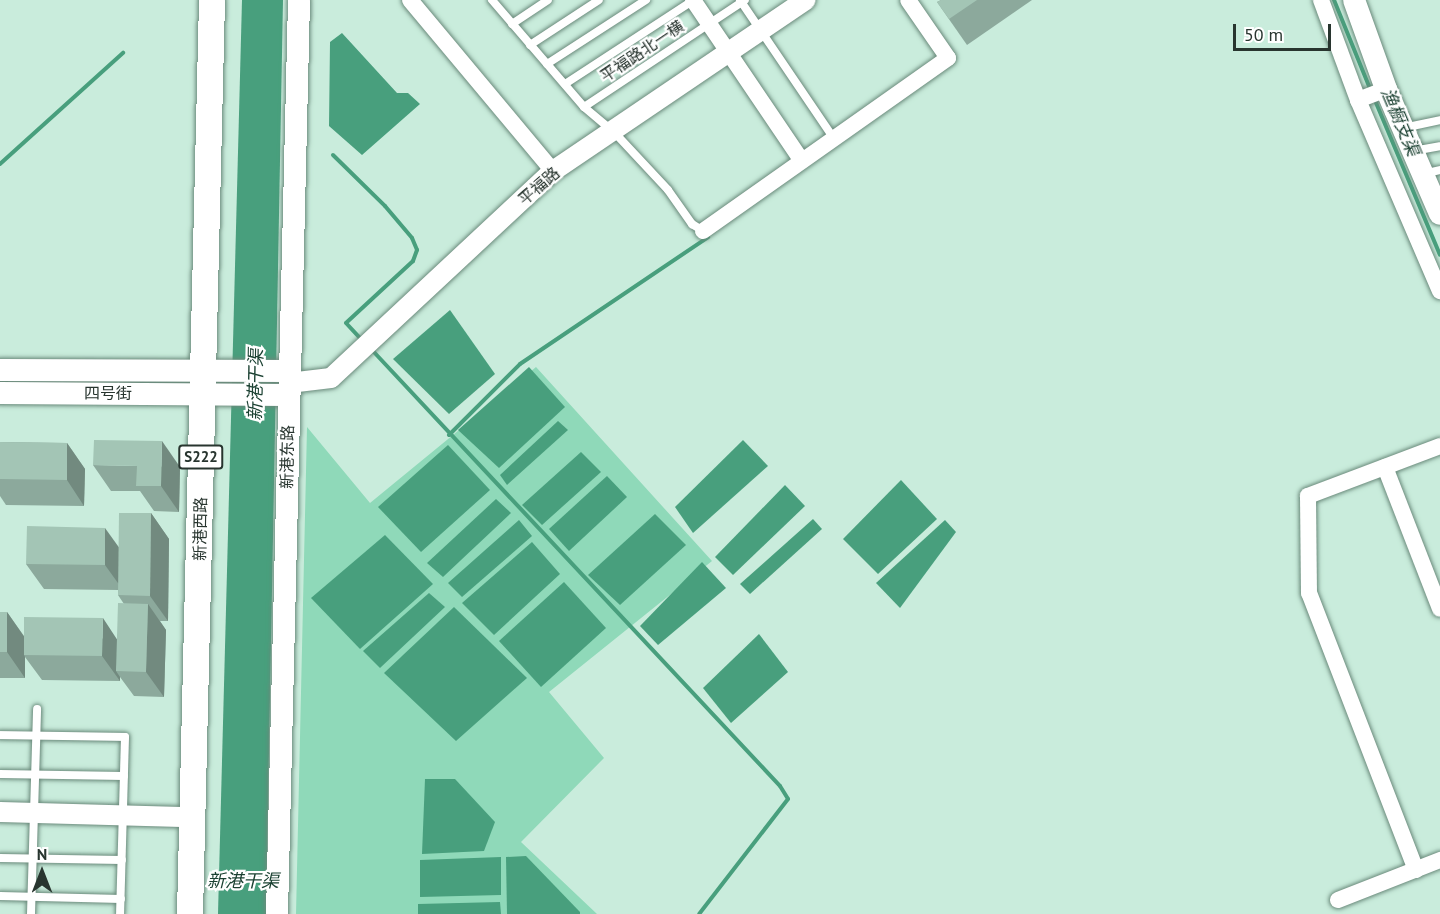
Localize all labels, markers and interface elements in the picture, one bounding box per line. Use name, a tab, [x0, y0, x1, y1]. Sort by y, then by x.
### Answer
scale bar	[1236, 12, 1334, 50]
street label: 平福路北一横	[597, 16, 687, 86]
text: 50 m	[1244, 23, 1283, 46]
water label: 渔橱支渠	[1376, 85, 1424, 159]
street label: 平福路	[515, 163, 563, 209]
water label: 新港干渠	[245, 349, 267, 421]
street label: 四号街	[84, 383, 132, 403]
street label: 新港东路	[277, 425, 297, 489]
road number: S222	[177, 445, 225, 469]
street label: 新港西路	[190, 497, 210, 561]
north arrow	[12, 842, 72, 902]
text: N	[37, 844, 47, 864]
water label: 新港干渠	[207, 870, 279, 892]

